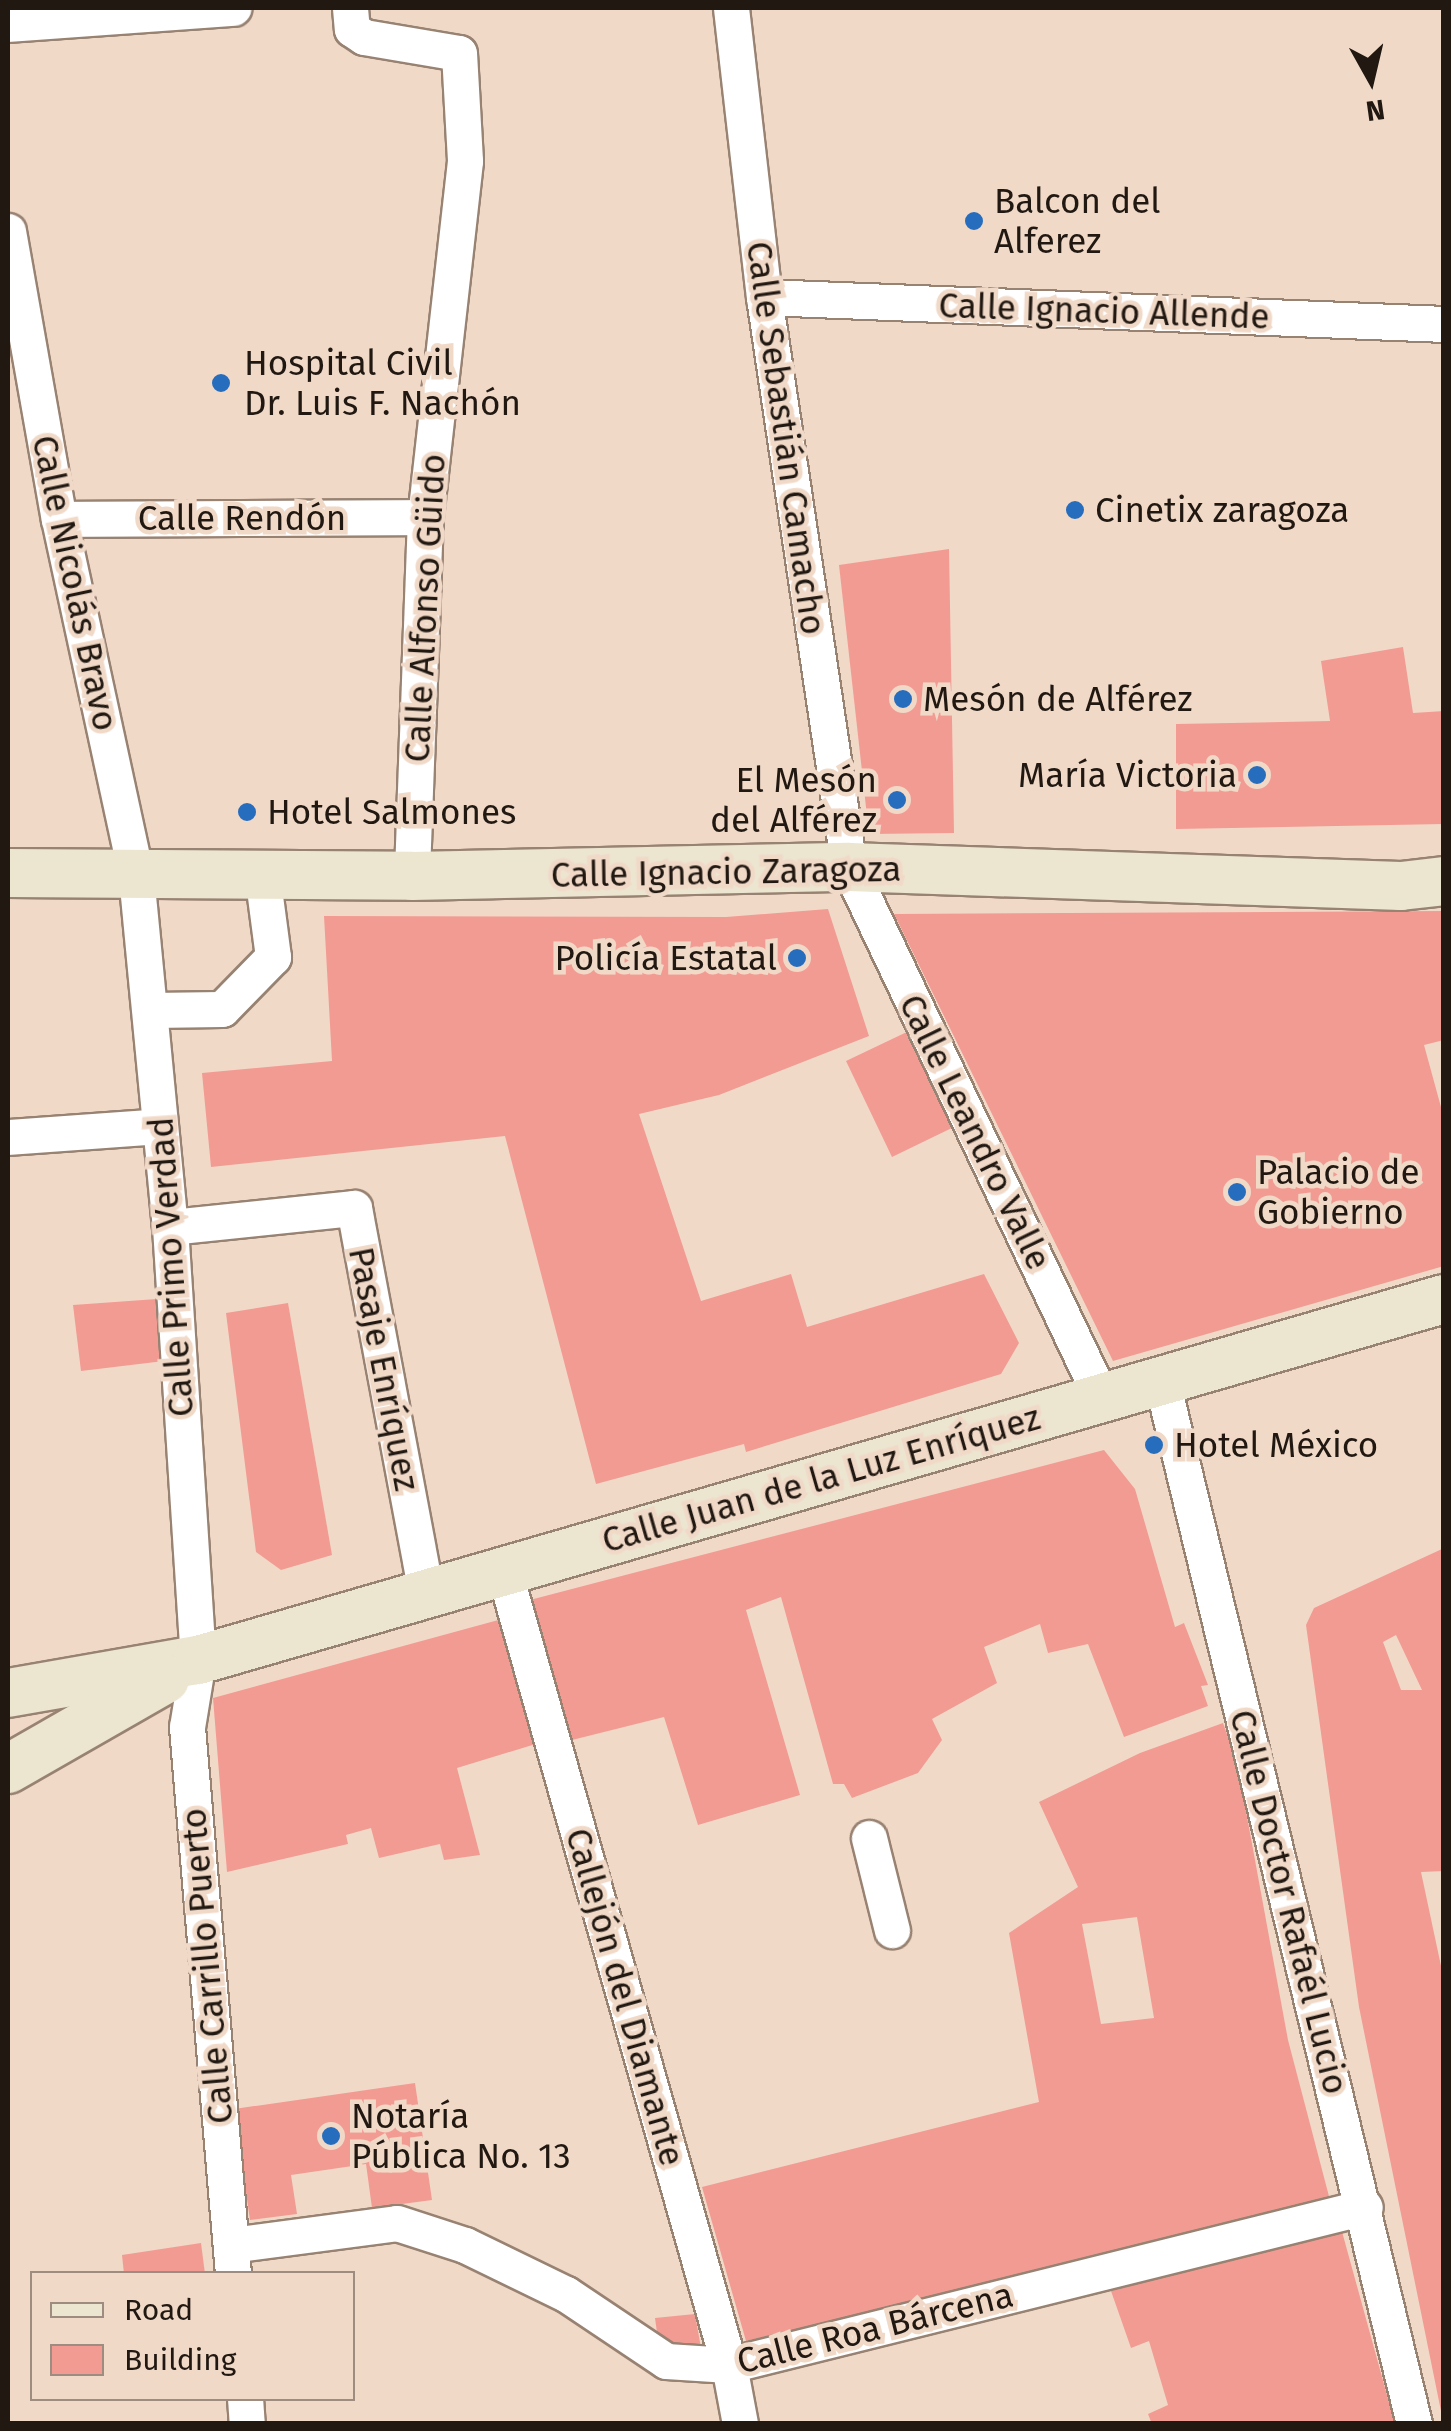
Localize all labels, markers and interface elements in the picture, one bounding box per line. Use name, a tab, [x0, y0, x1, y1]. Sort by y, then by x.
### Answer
north arrow	[1321, 30, 1421, 130]
text: N	[1364, 93, 1387, 128]
place label: Balcon del Alferez	[994, 180, 1161, 262]
marker: Balcon del Alferez	[963, 210, 985, 232]
street label: Calle Sebastián Camacho	[738, 239, 834, 637]
street label: Calle Ignacio Allende	[938, 284, 1270, 338]
place label: Hospital Civil Dr. Luis F. Nachón	[244, 342, 521, 424]
marker: Hospital Civil Dr. Luis F. Nachón	[208, 370, 234, 396]
street label: Calle Nicolás Bravo	[23, 431, 127, 735]
street label: Calle Alfonso Güido	[396, 453, 454, 763]
place label: Cinetix zaragoza	[1095, 489, 1349, 531]
street label: Calle Rendón	[138, 497, 346, 539]
marker: Cinetix zaragoza	[1064, 499, 1086, 521]
place label: Mesón de Alférez	[923, 678, 1192, 720]
marker: Mesón de Alférez	[892, 688, 914, 710]
place label: María Victoria	[1018, 754, 1237, 796]
place label: El Mesón del Alférez	[710, 759, 877, 841]
marker: María Victoria	[1246, 764, 1268, 786]
marker: El Mesón del Alférez	[886, 789, 908, 811]
place label: Hotel Salmones	[267, 791, 516, 833]
marker: Hotel Salmones	[236, 801, 258, 823]
street label: Calle Ignacio Zaragoza	[550, 848, 902, 896]
place label: Policía Estatal	[555, 937, 777, 979]
marker: Policía Estatal	[786, 947, 808, 969]
street label: Calle Leandro Valle	[890, 988, 1060, 1276]
street label: Calle Primo Verdad	[140, 1116, 202, 1418]
place label: Palacio de Gobierno	[1257, 1151, 1420, 1233]
marker: Palacio de Gobierno	[1226, 1181, 1248, 1203]
street label: Pasaje Enríquez	[340, 1243, 428, 1495]
street label: Calle Juan de la Luz Enríquez	[597, 1396, 1045, 1562]
place label: Hotel México	[1174, 1424, 1378, 1466]
marker: Hotel México	[1143, 1434, 1165, 1456]
street label: Calle Doctor Rafaél Lucio	[1221, 1706, 1357, 2098]
street label: Calle Carrillo Puerto	[172, 1806, 242, 2126]
street label: Callejón del Diamante	[557, 1823, 693, 2171]
place label: Notaría Pública No. 13	[351, 2095, 571, 2177]
marker: Notaría Pública No. 13	[320, 2125, 342, 2147]
legend	[30, 2271, 355, 2401]
street label: Calle Roa Bárcena	[733, 2273, 1017, 2383]
text: Road	[124, 2292, 193, 2328]
text: Building	[124, 2342, 236, 2378]

